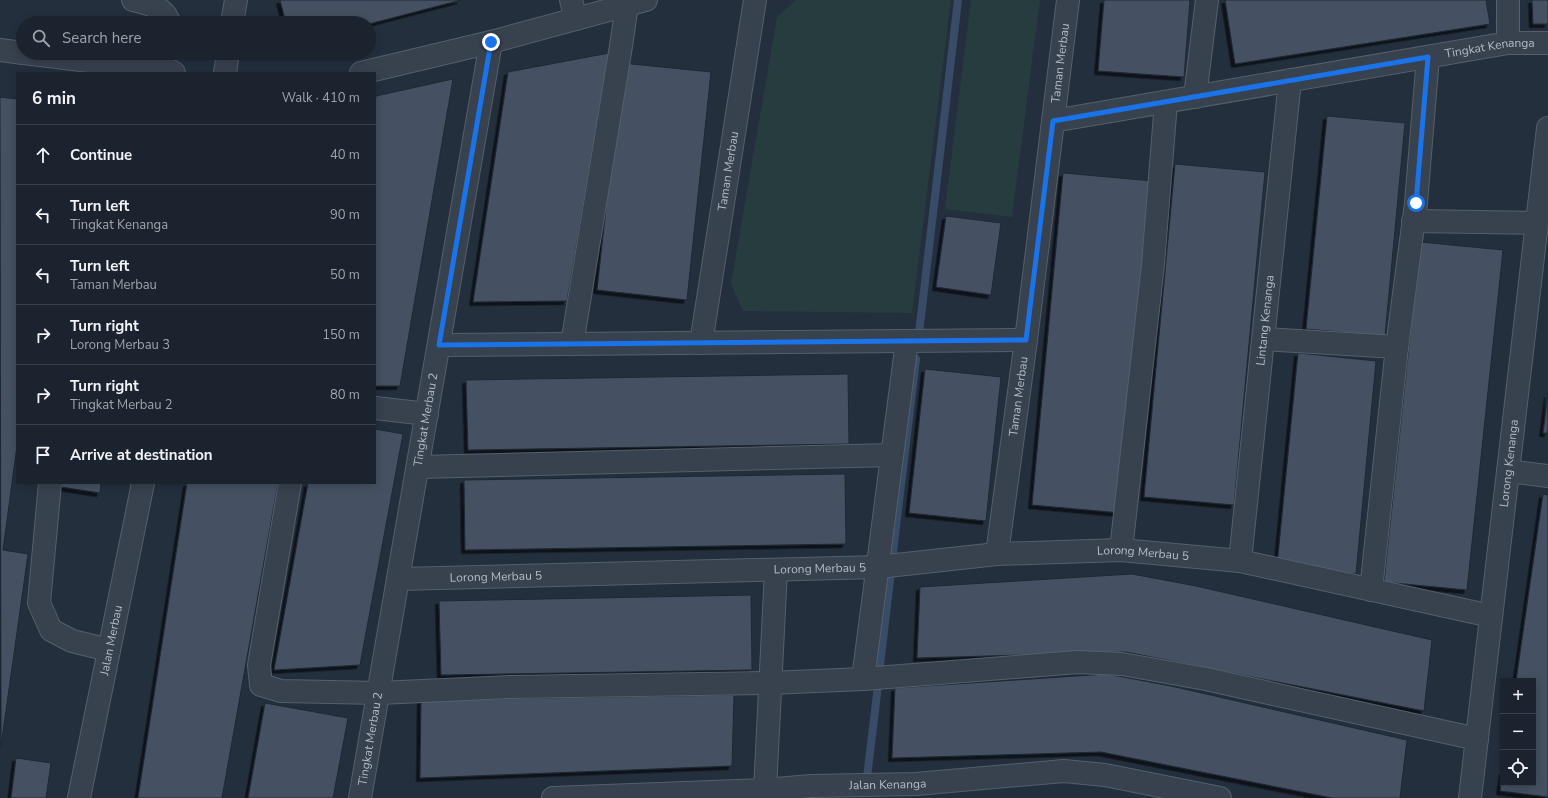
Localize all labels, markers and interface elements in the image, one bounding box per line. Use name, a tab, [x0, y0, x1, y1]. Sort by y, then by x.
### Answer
search box	[16, 16, 376, 60]
street label: Taman Merbau	[1047, 22, 1073, 104]
icon: search	[30, 27, 52, 49]
text: Search here	[62, 28, 142, 48]
route end	[482, 33, 500, 51]
street label: Tingkat Kenanga	[1444, 35, 1535, 62]
text: 6 min	[32, 87, 76, 110]
text: Walk · 410 m	[282, 89, 360, 107]
street label: Taman Merbau	[714, 130, 742, 212]
icon: ahead	[32, 144, 54, 166]
text: Continue	[70, 145, 132, 165]
text: 40 m	[330, 146, 360, 164]
route start	[1407, 194, 1425, 212]
text: Turn left	[70, 196, 129, 216]
icon: left	[32, 204, 54, 226]
text: 90 m	[330, 206, 360, 224]
text: Tingkat Kenanga	[70, 216, 168, 234]
text: Turn left	[70, 256, 129, 276]
icon: left	[32, 264, 54, 286]
text: 50 m	[330, 266, 360, 284]
street label: Lintang Kenanga	[1252, 274, 1278, 366]
text: Taman Merbau	[70, 276, 157, 294]
text: Turn right	[70, 316, 139, 336]
icon: right	[32, 324, 54, 346]
text: 150 m	[322, 326, 360, 344]
text: Lorong Merbau 3	[70, 336, 170, 354]
street label: Taman Merbau	[1005, 356, 1032, 437]
street label: Tingkat Merbau 2	[410, 372, 442, 468]
text: Turn right	[70, 376, 139, 396]
icon: right	[32, 384, 54, 406]
text: 80 m	[330, 386, 360, 404]
text: Tingkat Merbau 2	[70, 396, 173, 414]
street label: Lorong Kenanga	[1496, 418, 1522, 508]
icon: arrive	[32, 444, 54, 466]
text: Arrive at destination	[70, 445, 213, 465]
street label: Lorong Merbau 5	[1097, 542, 1190, 564]
street label: Lorong Merbau 5	[773, 559, 866, 578]
street label: Lorong Merbau 5	[450, 567, 542, 586]
street label: Jalan Merbau	[96, 604, 126, 678]
map controls	[1500, 678, 1536, 786]
button: +	[1500, 678, 1536, 714]
street label: Tingkat Merbau 2	[354, 691, 386, 787]
button: −	[1500, 714, 1536, 750]
button: locate	[1500, 750, 1536, 786]
street label: Jalan Kenanga	[848, 775, 927, 793]

